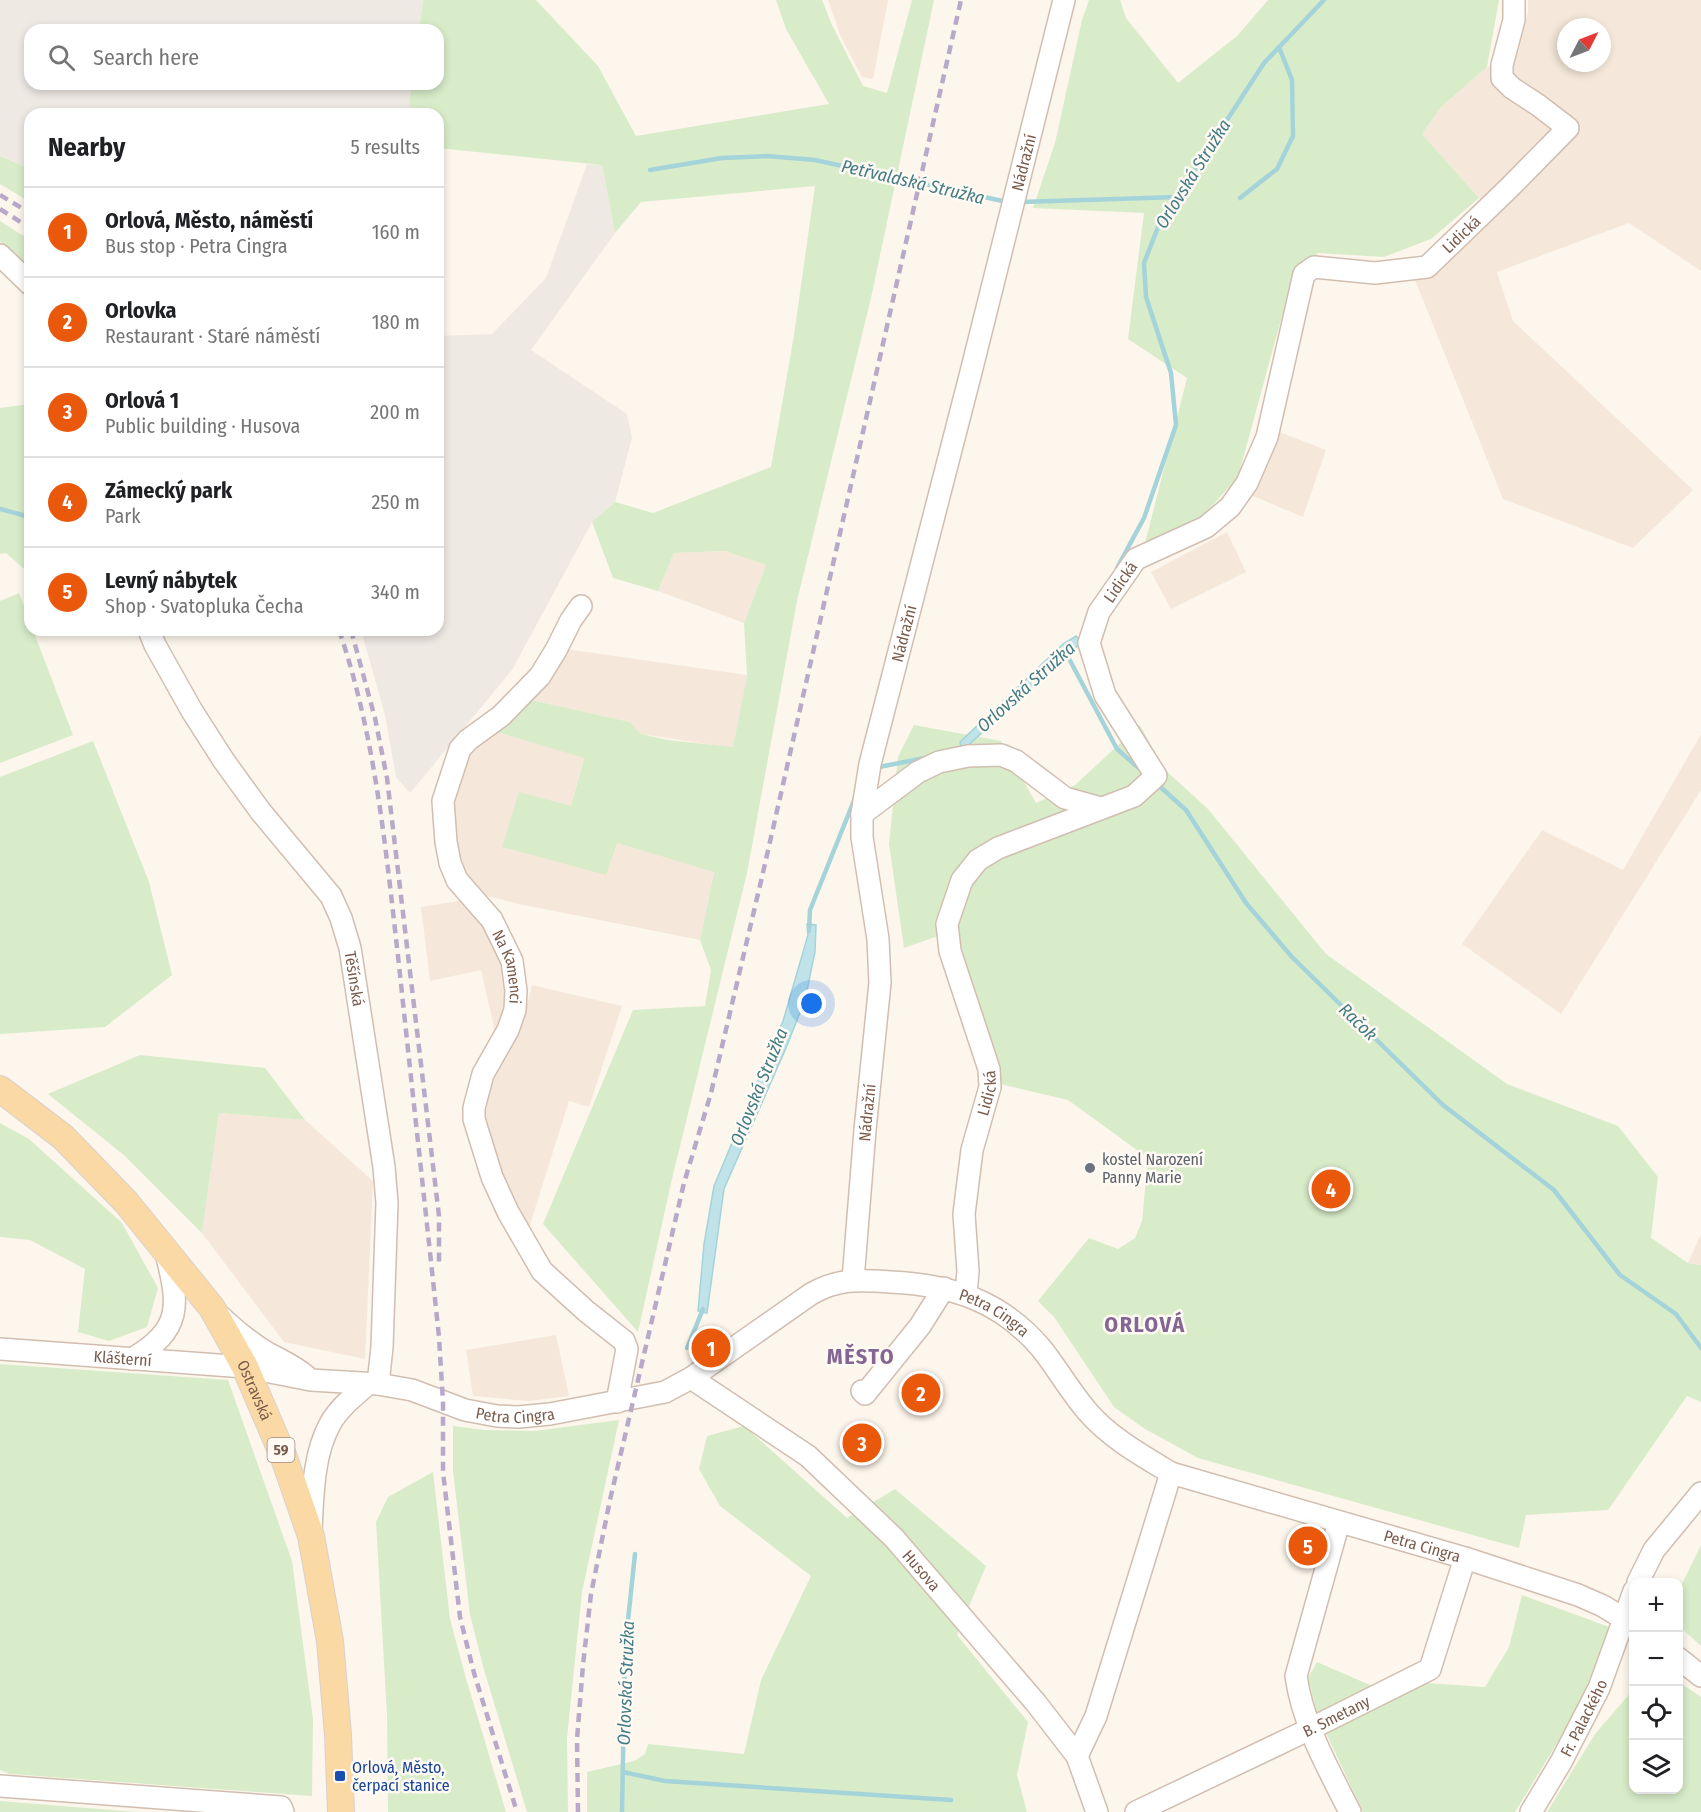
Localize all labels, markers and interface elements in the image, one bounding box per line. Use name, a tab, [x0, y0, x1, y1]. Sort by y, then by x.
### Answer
north arrow	[1557, 18, 1611, 72]
search box	[24, 24, 444, 90]
icon: search	[45, 41, 78, 74]
text: Search here	[93, 44, 199, 71]
water label: Orlovská Stružka	[1151, 115, 1235, 233]
text: Nearby	[48, 132, 125, 163]
street label: Nádražní	[1007, 132, 1040, 193]
text: 5 results	[350, 135, 420, 159]
water label: Petřvaldská Stružka	[839, 155, 987, 209]
text: Orlová, Město, náměstí	[105, 207, 313, 234]
street label: Lidická	[1438, 211, 1484, 257]
text: 1	[63, 220, 72, 244]
text: 160 m	[372, 220, 420, 244]
text: Bus stop · Petra Cingra	[105, 234, 288, 258]
text: Orlovka	[105, 297, 177, 324]
text: 2	[63, 310, 72, 334]
text: 180 m	[372, 310, 420, 334]
text: Restaurant · Staré náměstí	[105, 324, 320, 348]
text: Orlová 1	[105, 387, 179, 414]
text: 3	[63, 400, 72, 424]
text: 200 m	[370, 400, 420, 424]
text: Public building · Husova	[105, 414, 300, 438]
text: Zámecký park	[105, 477, 232, 504]
text: 4	[62, 490, 73, 514]
text: 250 m	[372, 490, 420, 514]
text: Park	[105, 504, 141, 528]
street label: Lidická	[1099, 558, 1141, 606]
text: Levný nábytek	[105, 567, 237, 594]
text: 5	[63, 580, 72, 604]
text: 340 m	[371, 580, 420, 604]
text: Shop · Svatopluka Čecha	[105, 594, 304, 618]
street label: Nádražní	[887, 603, 920, 664]
water label: Orlovská Stružka	[972, 637, 1080, 737]
street label: Na Kamenci	[489, 926, 526, 1004]
street label: Těšínská	[341, 950, 368, 1008]
your location	[797, 989, 826, 1018]
water label: Račok	[1334, 999, 1382, 1045]
water label: Orlovská Stružka	[725, 1025, 793, 1149]
street label: Lidická	[973, 1070, 1000, 1118]
street label: Nádražní	[855, 1083, 879, 1142]
place label: kostel Narození Panny Marie	[1102, 1150, 1203, 1187]
marker: kostel Narození Panny Marie	[1083, 1161, 1097, 1175]
pin: 4	[1312, 1166, 1350, 1212]
street label: Petra Cingra	[957, 1284, 1034, 1340]
district label: ORLOVÁ	[1104, 1311, 1186, 1338]
pin: 1	[692, 1326, 730, 1370]
district label: MĚSTO	[827, 1343, 895, 1370]
street label: Klášterní	[93, 1346, 152, 1370]
street label: Ostravská	[233, 1357, 276, 1423]
pin: 2	[902, 1370, 940, 1416]
street label: Petra Cingra	[474, 1403, 556, 1427]
pin: 3	[842, 1420, 882, 1466]
road number: 59	[268, 1438, 294, 1462]
pin: 5	[1288, 1524, 1328, 1568]
street label: Petra Cingra	[1382, 1526, 1463, 1566]
street label: Husova	[899, 1546, 945, 1595]
map controls	[1629, 1578, 1683, 1794]
button: +	[1629, 1578, 1683, 1632]
water label: Orlovská Stružka	[613, 1620, 639, 1746]
button: −	[1629, 1632, 1683, 1686]
street label: Fr. Palackého	[1556, 1677, 1611, 1760]
button: locate	[1629, 1686, 1683, 1740]
street label: B. Smetany	[1300, 1691, 1374, 1741]
button: layers	[1629, 1740, 1683, 1794]
place label: Orlová, Město, čerpací stanice	[352, 1758, 450, 1795]
marker: Orlová, Město, čerpací stanice	[333, 1769, 347, 1783]

